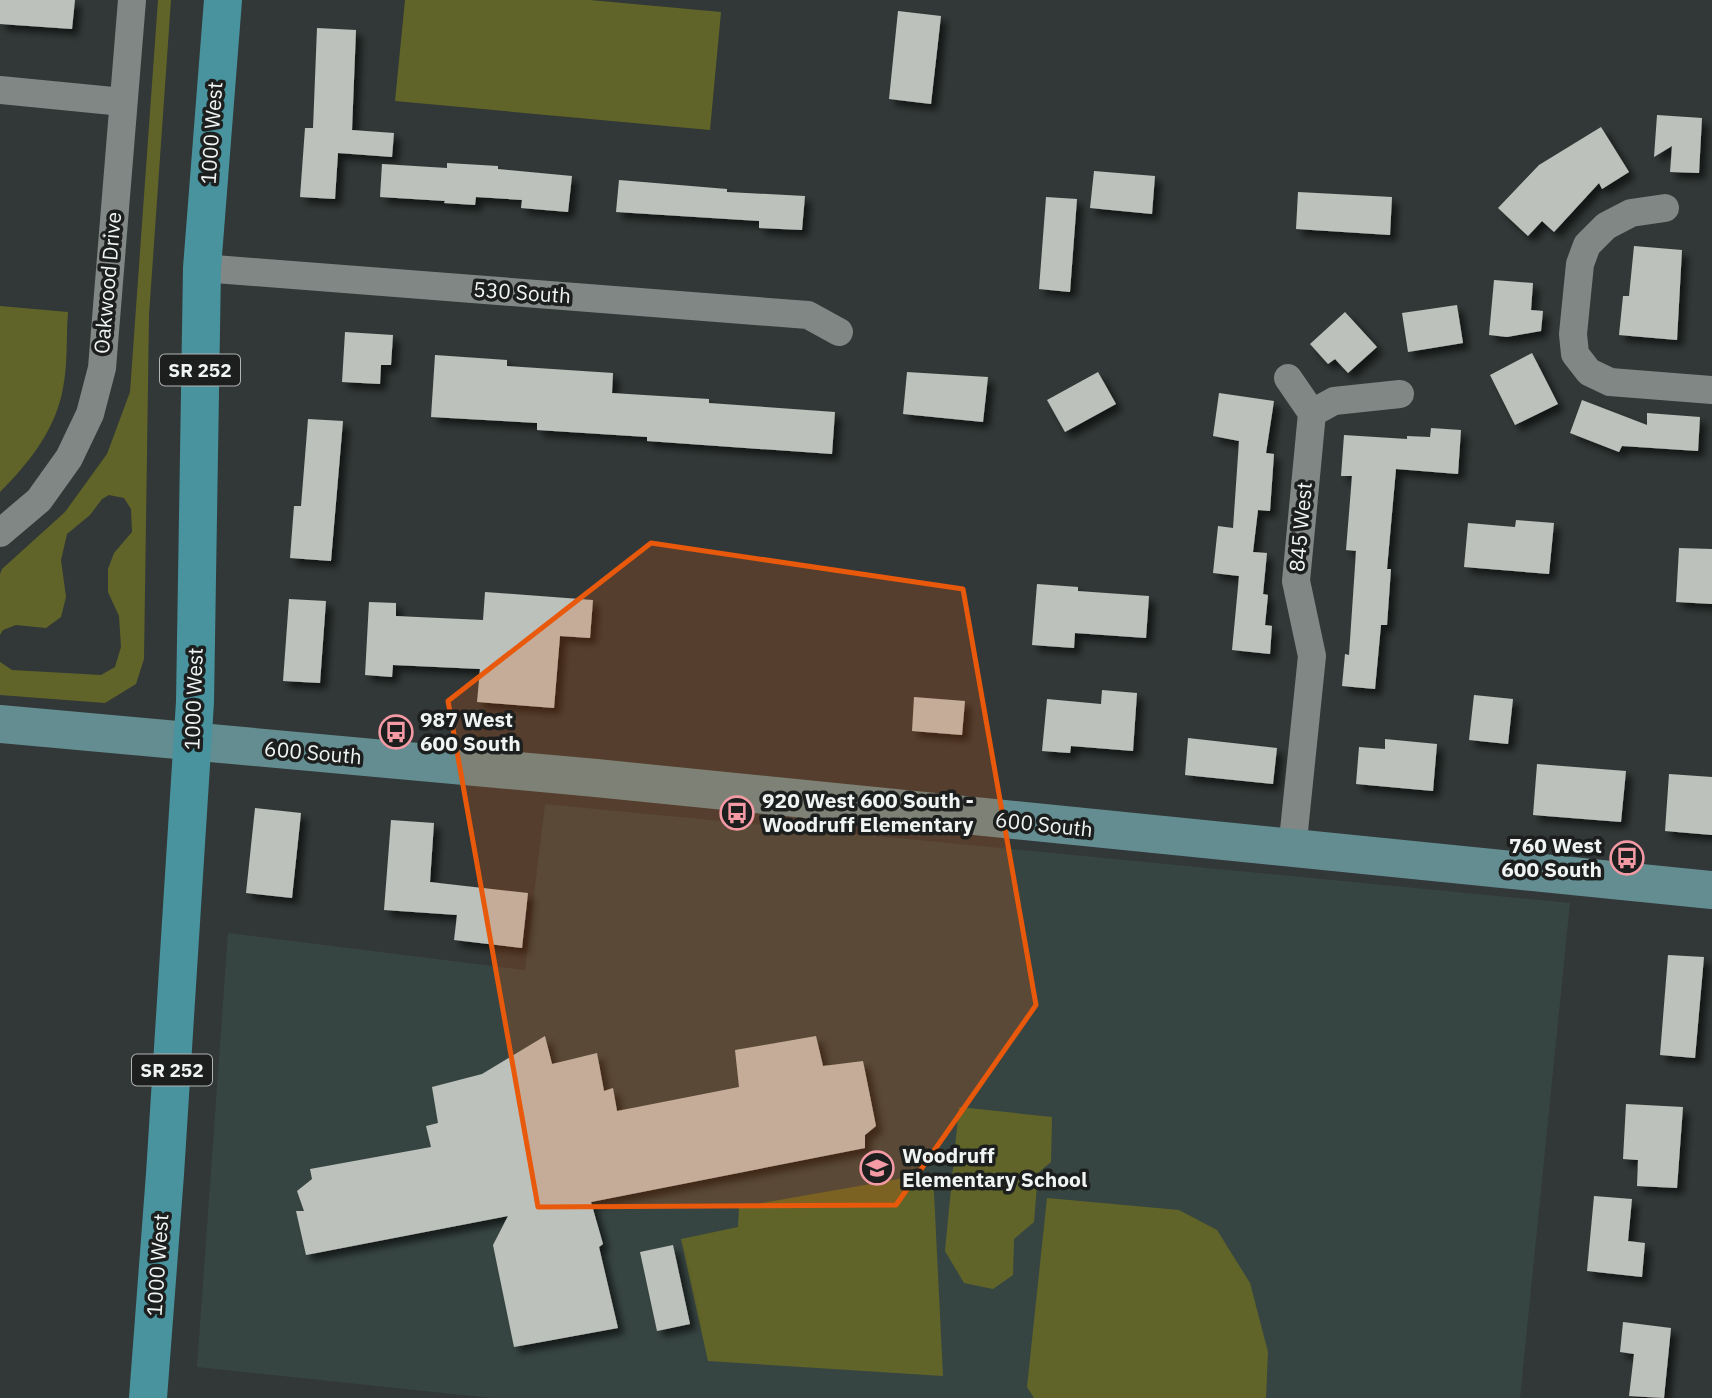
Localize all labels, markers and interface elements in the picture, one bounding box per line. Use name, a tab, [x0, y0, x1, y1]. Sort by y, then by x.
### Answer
street label: 1000 West	[193, 81, 229, 185]
street label: Oakwood Drive	[87, 211, 127, 355]
street label: 530 South	[472, 275, 572, 309]
road number: SR 252	[160, 354, 240, 386]
street label: 845 West	[1282, 481, 1318, 573]
street label: 1000 West	[177, 647, 209, 751]
place label: 987 West 600 South	[420, 705, 521, 757]
bus stop icon: 987 West 600 South	[377, 713, 415, 751]
street label: 600 South	[263, 734, 363, 770]
place label: 920 West 600 South - Woodruff Elementary	[762, 786, 974, 838]
bus stop icon: 920 West 600 South - Woodruff Elementary	[718, 794, 756, 832]
street label: 600 South	[994, 805, 1094, 843]
place label: 760 West 600 South	[1501, 831, 1602, 883]
bus stop icon: 760 West 600 South	[1608, 839, 1646, 877]
road number: SR 252	[132, 1054, 212, 1086]
place label: Woodruff Elementary School	[902, 1141, 1087, 1193]
school or university icon: Woodruff Elementary School	[858, 1149, 896, 1187]
street label: 1000 West	[139, 1213, 175, 1317]

